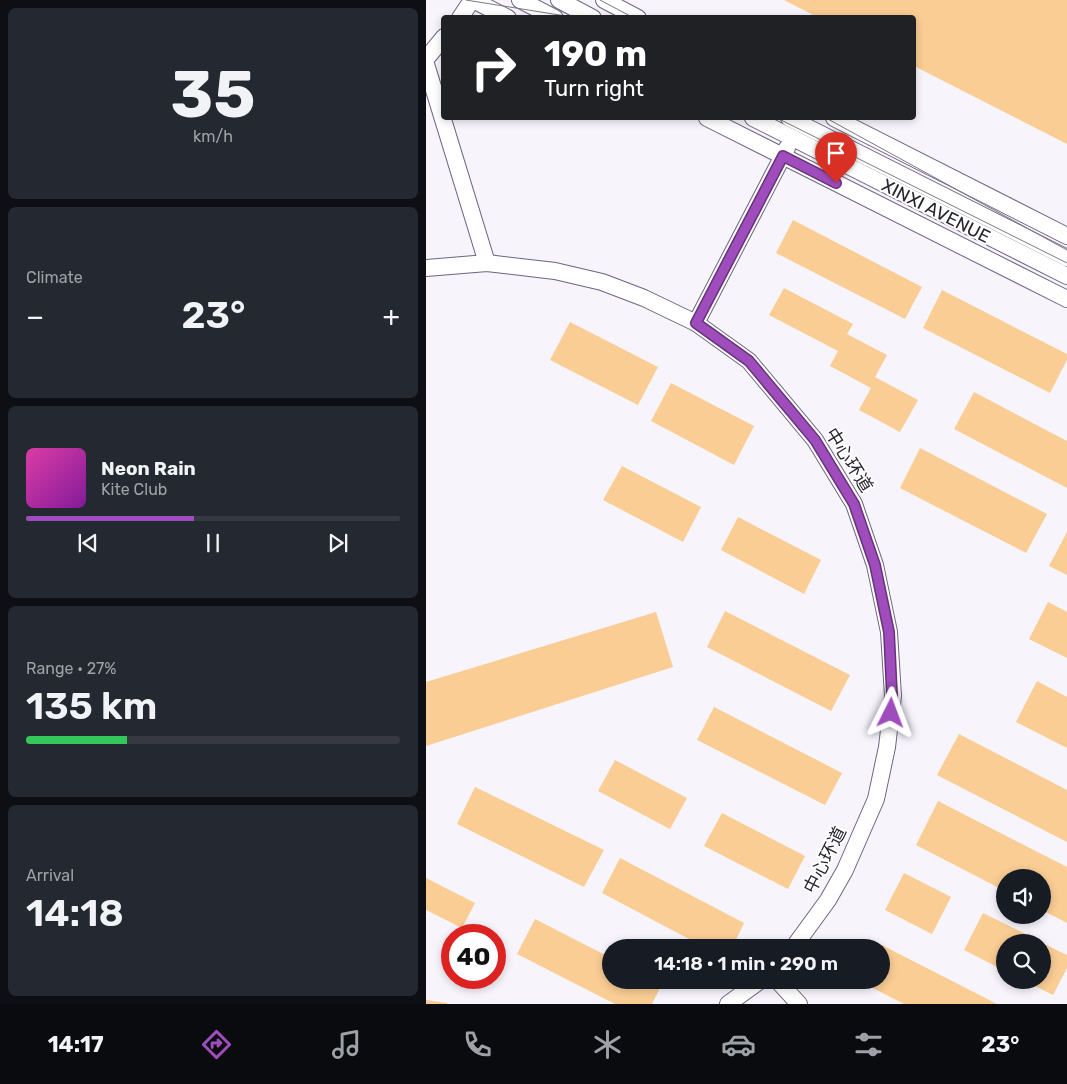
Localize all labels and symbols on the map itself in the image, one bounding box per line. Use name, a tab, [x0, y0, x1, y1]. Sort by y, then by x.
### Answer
pin	[815, 132, 857, 183]
street label: XINXI AVENUE	[878, 174, 994, 248]
street label: 中心环道	[821, 424, 877, 496]
position arrow	[864, 686, 916, 738]
street label: 中心环道	[799, 823, 851, 897]
speed limit sign: 40	[441, 924, 506, 989]

